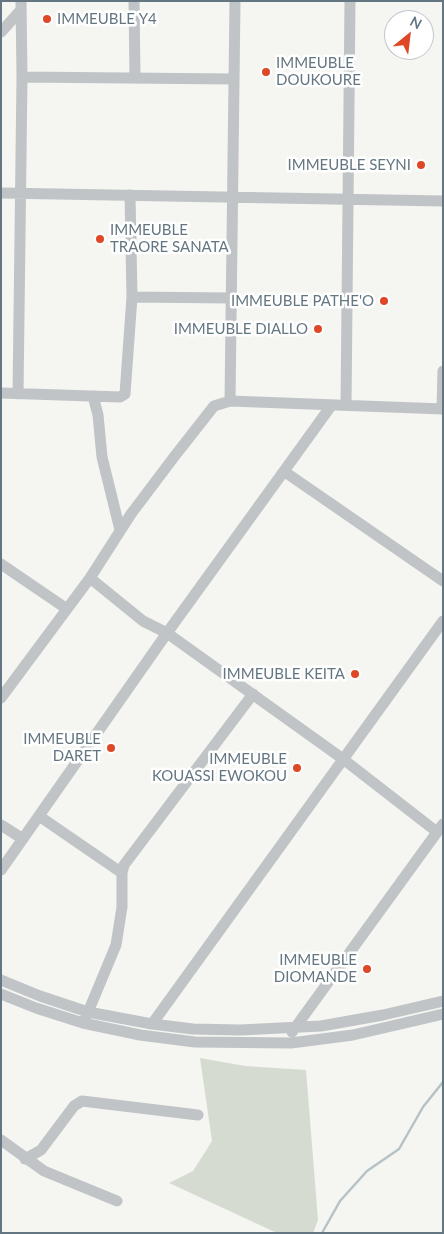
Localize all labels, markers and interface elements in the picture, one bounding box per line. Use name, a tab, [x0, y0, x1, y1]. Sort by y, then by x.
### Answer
place label: IMMEUBLE Y4	[57, 10, 157, 28]
north arrow	[384, 10, 434, 60]
text: N	[407, 12, 425, 32]
marker: IMMEUBLE Y4	[41, 13, 53, 25]
place label: IMMEUBLE DOUKOURE	[276, 54, 361, 89]
marker: IMMEUBLE DOUKOURE	[260, 66, 272, 78]
place label: IMMEUBLE SEYNI	[288, 156, 411, 174]
marker: IMMEUBLE SEYNI	[415, 159, 427, 171]
place label: IMMEUBLE TRAORE SANATA	[110, 221, 229, 256]
marker: IMMEUBLE TRAORE SANATA	[94, 233, 106, 245]
place label: IMMEUBLE PATHE'O	[231, 292, 374, 310]
marker: IMMEUBLE PATHE'O	[378, 295, 390, 307]
place label: IMMEUBLE DIALLO	[174, 320, 308, 338]
marker: IMMEUBLE DIALLO	[312, 323, 324, 335]
place label: IMMEUBLE KEITA	[223, 665, 345, 683]
marker: IMMEUBLE KEITA	[349, 668, 361, 680]
place label: IMMEUBLE DARET	[23, 730, 101, 765]
marker: IMMEUBLE DARET	[105, 742, 117, 754]
place label: IMMEUBLE KOUASSI EWOKOU	[152, 750, 287, 785]
marker: IMMEUBLE KOUASSI EWOKOU	[291, 762, 303, 774]
place label: IMMEUBLE DIOMANDE	[274, 951, 357, 986]
marker: IMMEUBLE DIOMANDE	[361, 963, 373, 975]

